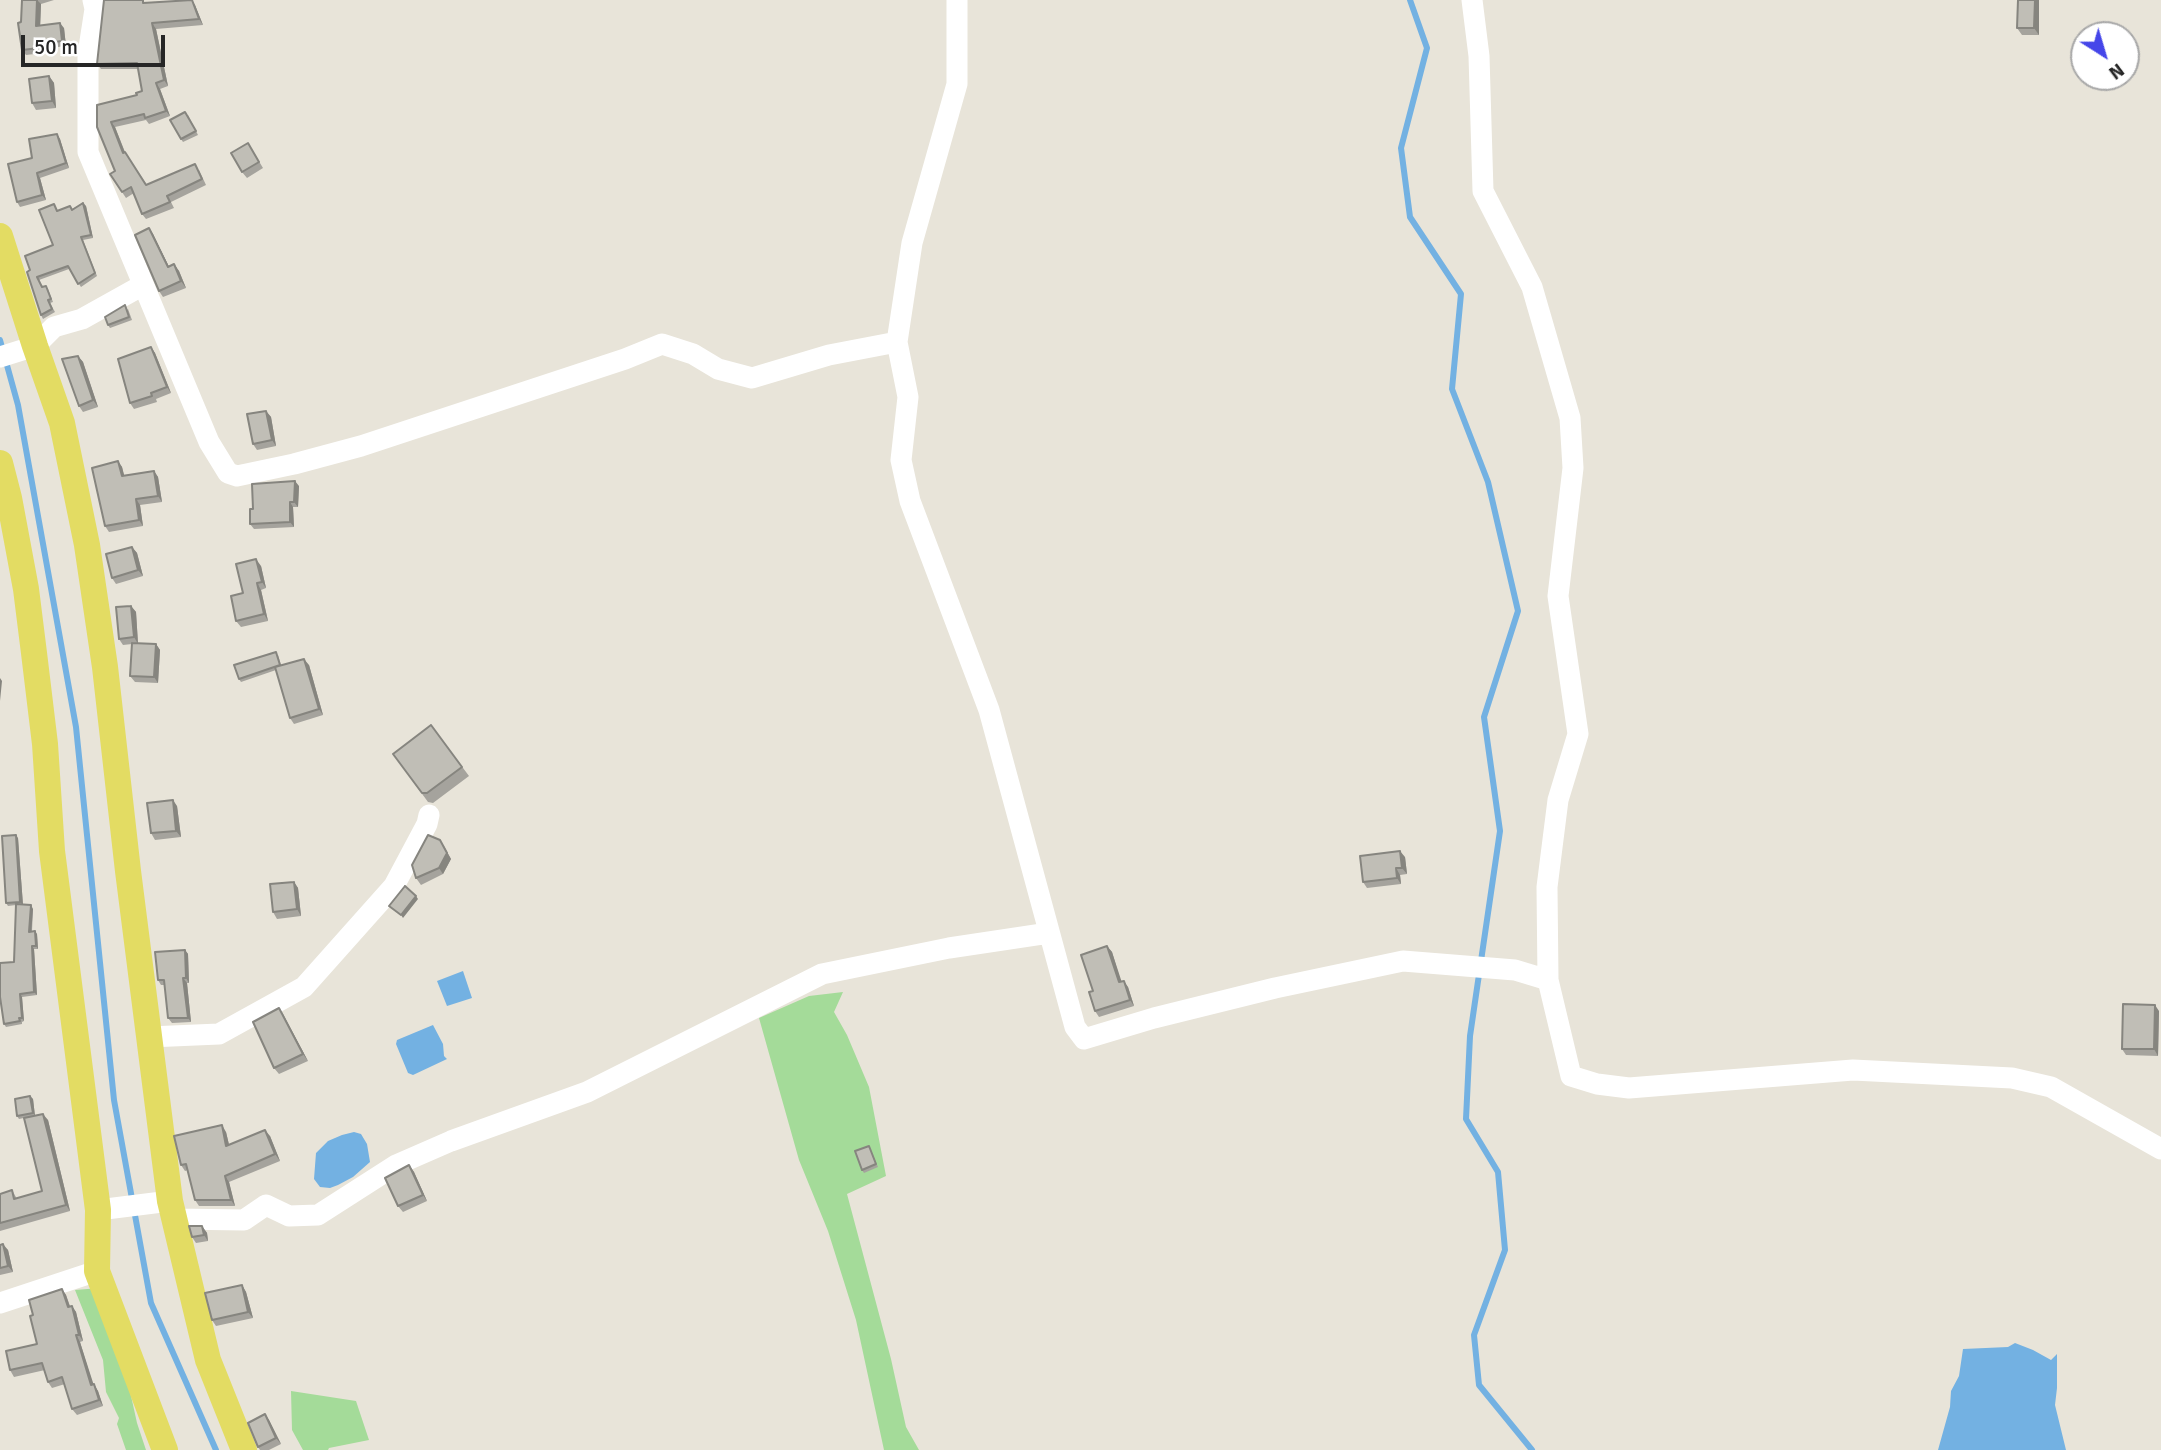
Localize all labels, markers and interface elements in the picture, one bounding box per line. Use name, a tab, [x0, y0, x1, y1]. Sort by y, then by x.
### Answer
scale bar	[24, 21, 168, 65]
north arrow	[2070, 21, 2140, 91]
text: 50 m	[34, 34, 78, 60]
text: N	[2104, 58, 2129, 85]

